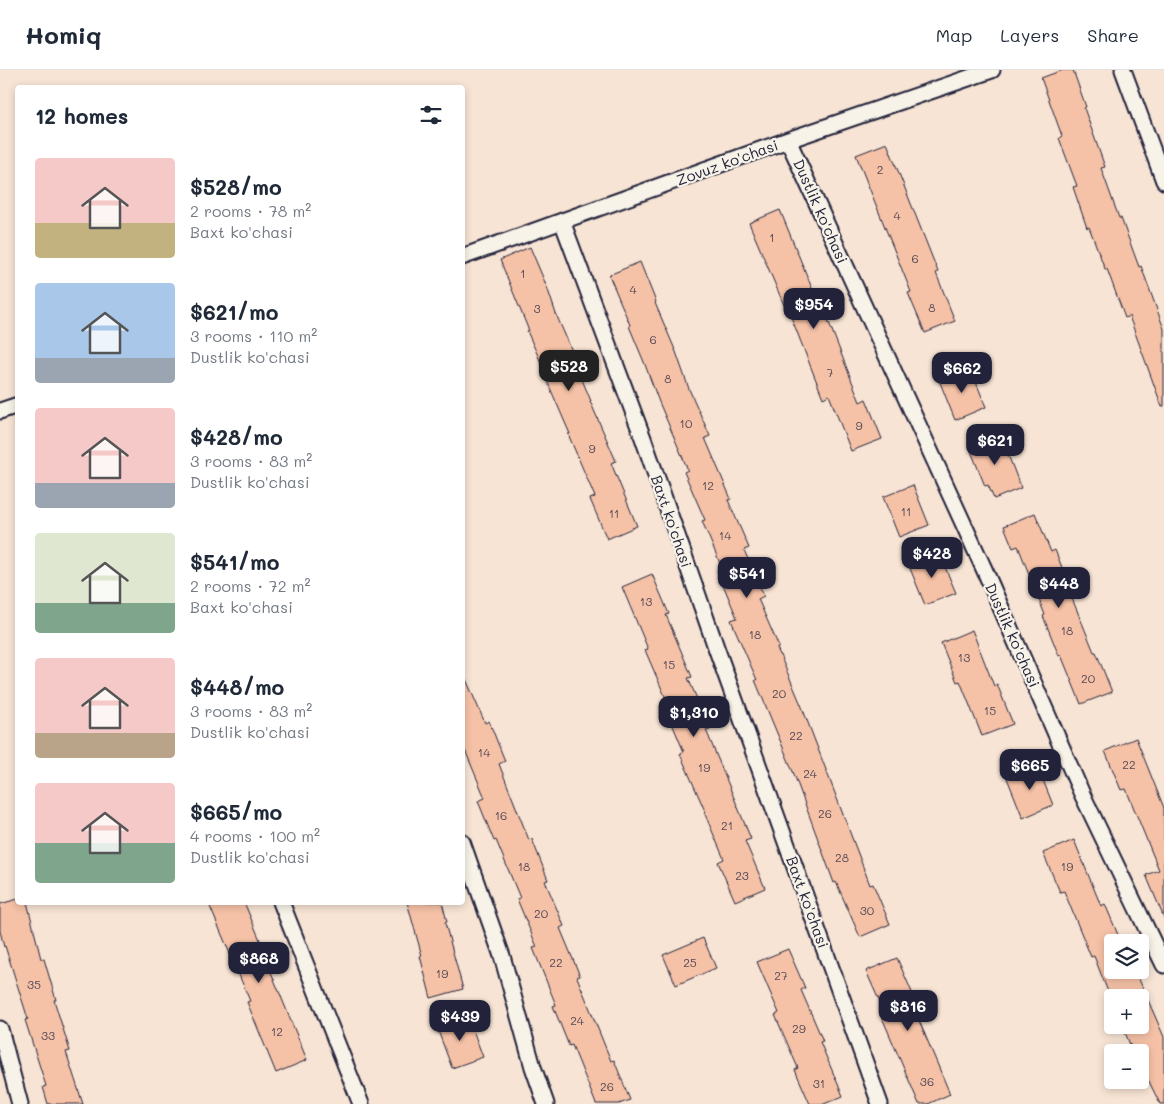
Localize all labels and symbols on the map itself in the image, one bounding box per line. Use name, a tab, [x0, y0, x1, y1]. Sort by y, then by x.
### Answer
street label: Zovuz ko'chasi	[673, 134, 781, 190]
street label: Dustlik ko'chasi	[789, 156, 853, 266]
house number: 2	[877, 161, 883, 177]
house number: 4	[893, 207, 901, 223]
house number: 1	[769, 229, 775, 245]
house number: 6	[911, 250, 919, 266]
house number: 1	[520, 265, 526, 281]
house number: 4	[629, 281, 637, 297]
pin: $954	[784, 288, 844, 330]
house number: 8	[928, 299, 936, 315]
house number: 3	[533, 300, 541, 316]
house number: 6	[649, 331, 657, 347]
pin: $528	[539, 350, 599, 392]
pin: $662	[932, 352, 992, 394]
house number: 7	[827, 364, 834, 380]
house number: 8	[664, 370, 672, 386]
house number: 10	[680, 415, 693, 431]
house number: 9	[855, 417, 863, 433]
pin: $621	[965, 424, 1025, 466]
house number: 9	[588, 440, 596, 456]
street label: Baxt ko'chasi	[647, 472, 697, 570]
house number: 12	[702, 477, 714, 493]
house number: 11	[901, 503, 911, 519]
house number: 11	[609, 505, 619, 521]
house number: 14	[719, 527, 731, 543]
pin: $428	[902, 536, 962, 579]
pin: $541	[717, 556, 777, 599]
pin: $448	[1029, 566, 1089, 609]
street label: Dustlik ko'chasi	[981, 580, 1045, 690]
house number: 13	[640, 593, 652, 609]
house number: 18	[1061, 622, 1073, 638]
house number: 18	[749, 626, 761, 642]
house number: 13	[958, 649, 970, 665]
house number: 15	[663, 656, 675, 672]
house number: 20	[1081, 670, 1096, 686]
house number: 20	[772, 685, 787, 701]
pin: $1,310	[653, 696, 735, 738]
house number: 15	[984, 702, 996, 718]
house number: 22	[789, 727, 803, 743]
house number: 14	[478, 744, 490, 760]
pin: $665	[1000, 748, 1060, 791]
house number: 22	[1122, 756, 1136, 772]
house number: 19	[698, 759, 710, 775]
house number: 24	[803, 765, 817, 781]
house number: 26	[818, 805, 832, 821]
house number: 16	[495, 807, 507, 823]
house number: 21	[721, 817, 733, 833]
house number: 28	[835, 849, 849, 865]
street label: Baxt ko'chasi	[782, 853, 834, 951]
house number: 18	[518, 858, 530, 874]
house number: 19	[1061, 858, 1073, 874]
house number: 23	[735, 867, 749, 883]
house number: 30	[860, 902, 875, 918]
house number: 20	[534, 905, 549, 921]
pin: $868	[229, 942, 289, 984]
house number: 22	[549, 954, 563, 970]
house number: 25	[683, 954, 697, 970]
house number: 19	[436, 965, 448, 981]
house number: 27	[774, 967, 788, 983]
house number: 35	[27, 976, 41, 992]
pin: $816	[878, 990, 938, 1032]
pin: $439	[430, 1000, 490, 1042]
house number: 24	[570, 1012, 584, 1028]
house number: 29	[792, 1020, 806, 1036]
house number: 12	[271, 1023, 283, 1039]
house number: 33	[41, 1027, 55, 1043]
house number: 36	[920, 1073, 934, 1089]
house number: 31	[813, 1075, 825, 1091]
house number: 26	[600, 1078, 614, 1094]

